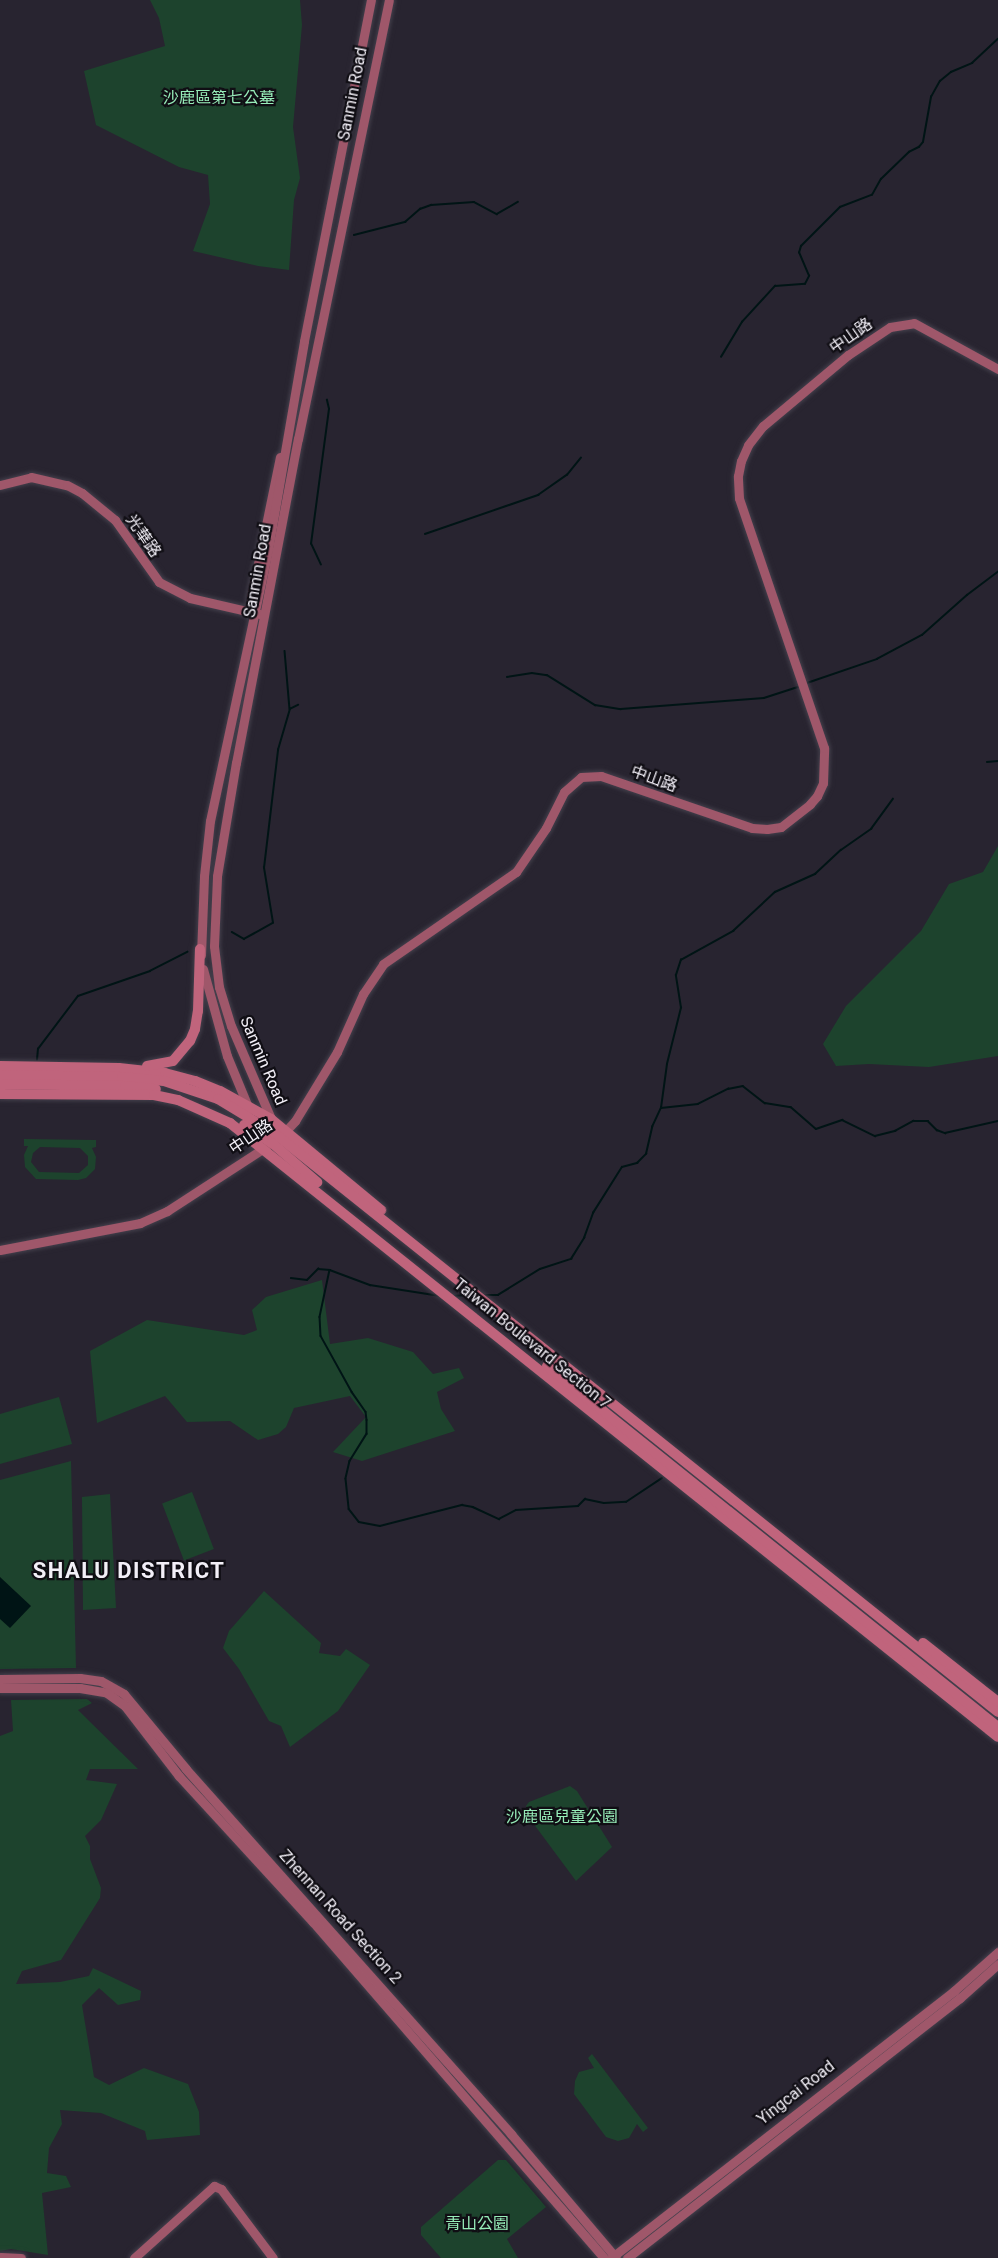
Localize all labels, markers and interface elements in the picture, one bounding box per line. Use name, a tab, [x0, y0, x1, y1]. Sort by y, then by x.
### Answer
street label: Sanmin Road	[335, 46, 371, 142]
park label: 沙鹿區第七公墓	[163, 88, 275, 108]
street label: 中山路	[826, 314, 876, 358]
street label: 光華路	[121, 511, 165, 561]
street label: Sanmin Road	[240, 523, 276, 619]
street label: 中山路	[628, 762, 680, 796]
street label: Sanmin Road	[236, 1014, 290, 1108]
street label: 中山路	[226, 1116, 276, 1158]
street label: Taiwan Boulevard Section 7	[450, 1275, 614, 1413]
district label: SHALU DISTRICT	[33, 1558, 225, 1584]
park label: 沙鹿區兒童公園	[506, 1807, 618, 1827]
street label: Zhennan Road Section 2	[275, 1846, 405, 1988]
street label: Yingcai Road	[753, 2057, 839, 2129]
park label: 青山公園	[445, 2214, 509, 2234]

